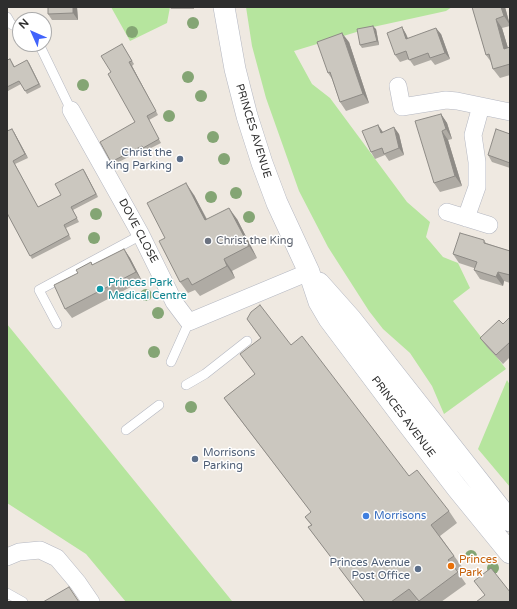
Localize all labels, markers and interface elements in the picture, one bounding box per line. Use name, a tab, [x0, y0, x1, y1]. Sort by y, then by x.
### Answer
north arrow	[12, 12, 52, 52]
text: N	[16, 16, 32, 32]
street label: PRINCES AVENUE	[232, 82, 274, 180]
place label: Christ the King Parking	[106, 146, 172, 172]
marker: Christ the King Parking	[175, 154, 185, 164]
street label: DOVE CLOSE	[115, 196, 161, 266]
place label: Christ the King	[216, 234, 293, 248]
marker: Christ the King	[203, 236, 213, 246]
place label: Princes Park Medical Centre	[108, 276, 187, 302]
marker: Princes Park Medical Centre	[95, 284, 105, 294]
street label: PRINCES AVENUE	[368, 374, 438, 460]
place label: Morrisons Parking	[203, 446, 255, 472]
marker: Morrisons Parking	[190, 454, 200, 464]
place label: Morrisons	[374, 509, 426, 523]
marker: Morrisons	[361, 511, 371, 521]
place label: Princes Park	[459, 553, 497, 579]
place label: Princes Avenue Post Office	[329, 556, 410, 582]
marker: Princes Park	[446, 561, 456, 571]
marker: Princes Avenue Post Office	[413, 564, 423, 574]

